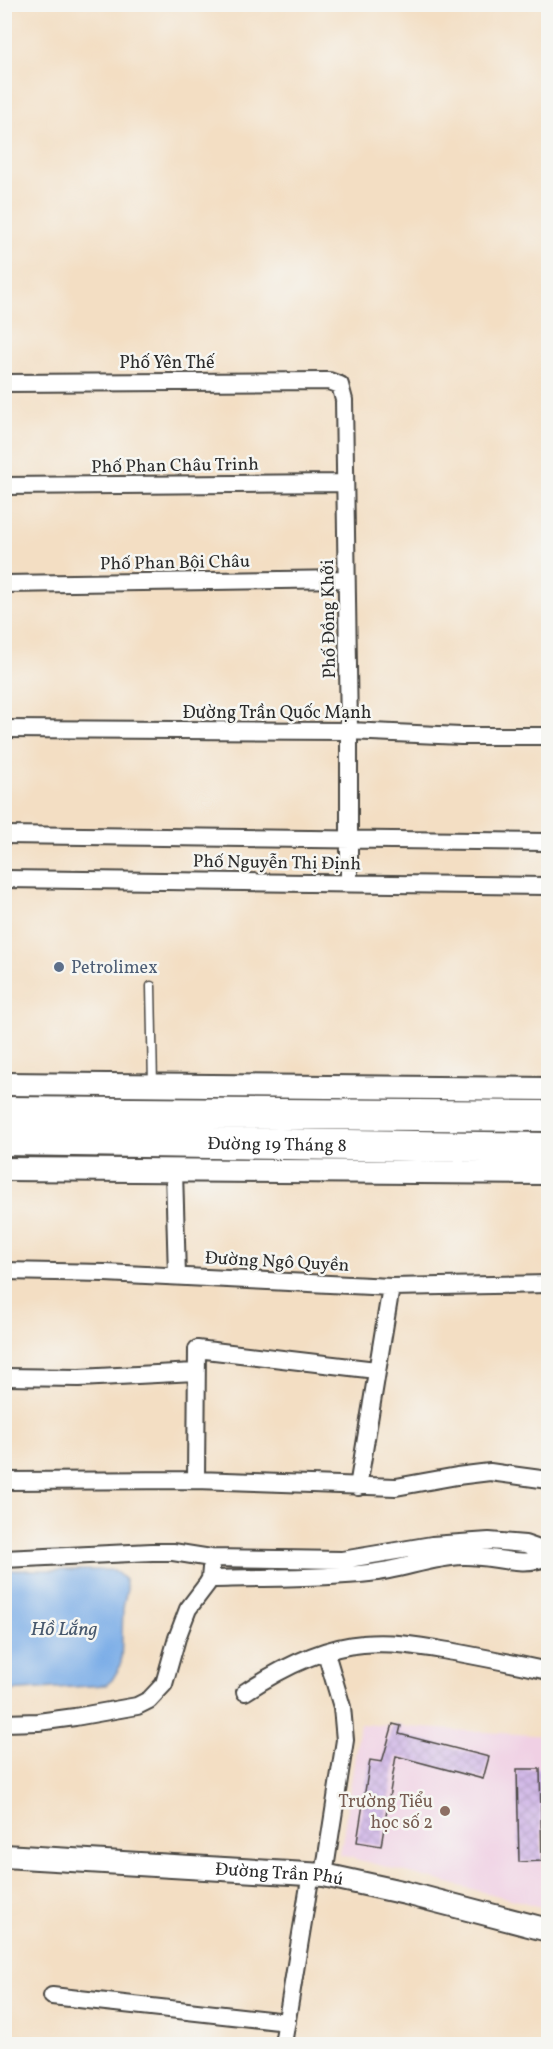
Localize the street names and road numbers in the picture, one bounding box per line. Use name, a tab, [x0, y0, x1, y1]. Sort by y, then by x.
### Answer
street label: Phố Yên Thế	[119, 351, 215, 376]
street label: Phố Phan Châu Trinh	[91, 453, 259, 480]
street label: Phố Phan Bội Châu	[100, 550, 250, 577]
street label: Phố Đồng Khởi	[316, 559, 343, 679]
street label: Đường Trần Quốc Mạnh	[182, 701, 372, 726]
street label: Phố Nguyễn Thị Định	[193, 850, 362, 877]
street label: Đường 19 Tháng 8	[207, 1132, 347, 1159]
street label: Đường Ngô Quyền	[204, 1246, 350, 1279]
street label: Đường Trần Phú	[214, 1858, 346, 1893]

